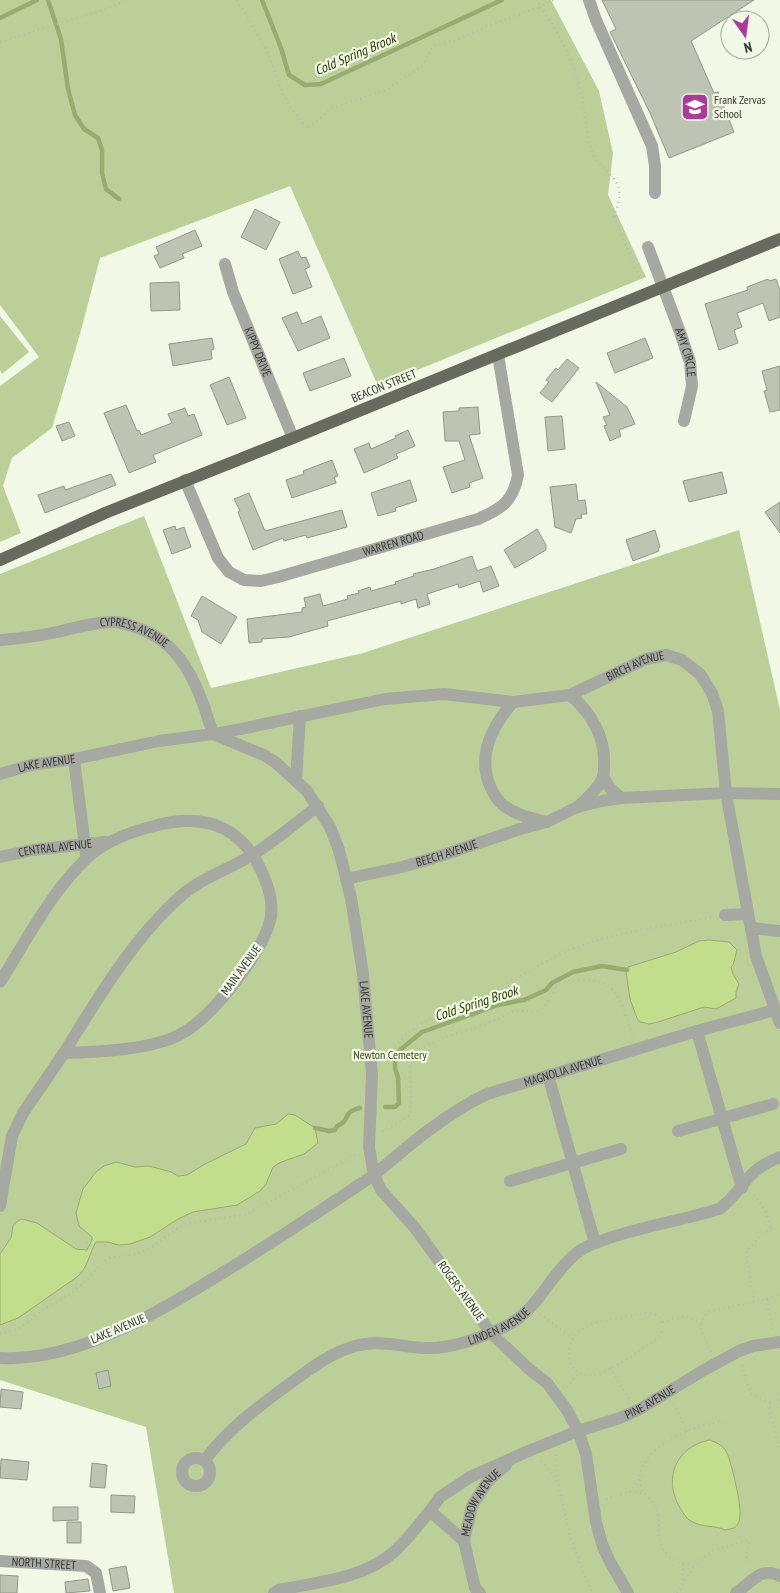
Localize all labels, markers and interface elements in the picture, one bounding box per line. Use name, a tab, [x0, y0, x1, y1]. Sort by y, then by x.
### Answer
north arrow	[720, 10, 770, 60]
water label: Cold Spring Brook	[312, 28, 400, 79]
text: N	[742, 38, 754, 57]
school or university icon: Frank Zervas School	[680, 92, 710, 122]
place label: Frank Zervas School	[714, 92, 766, 121]
street label: KIPPY DRIVE	[241, 325, 275, 379]
street label: AMY CIRCLE	[672, 325, 699, 377]
street label: BEACON STREET	[349, 365, 419, 405]
street label: WARREN ROAD	[361, 527, 425, 559]
street label: CYPRESS AVENUE	[99, 614, 173, 650]
street label: BIRCH AVENUE	[603, 648, 665, 684]
street label: LAKE AVENUE	[16, 751, 76, 775]
street label: CENTRAL AVENUE	[17, 835, 93, 860]
street label: BEECH AVENUE	[414, 836, 479, 870]
street label: MAIN AVENUE	[217, 942, 264, 998]
street label: LAKE AVENUE	[357, 980, 377, 1039]
water label: Cold Spring Brook	[432, 981, 521, 1025]
park label: Newton Cemetery	[353, 1047, 427, 1062]
street label: MAGNOLIA AVENUE	[522, 1052, 604, 1090]
street label: ROGERS AVENUE	[435, 1258, 488, 1323]
street label: LINDEN AVENUE	[466, 1304, 533, 1348]
street label: LAKE AVENUE	[88, 1310, 147, 1347]
street label: PINE AVENUE	[622, 1381, 678, 1422]
street label: MEADOW AVENUE	[457, 1465, 504, 1538]
street label: NORTH STREET	[11, 1554, 77, 1572]

